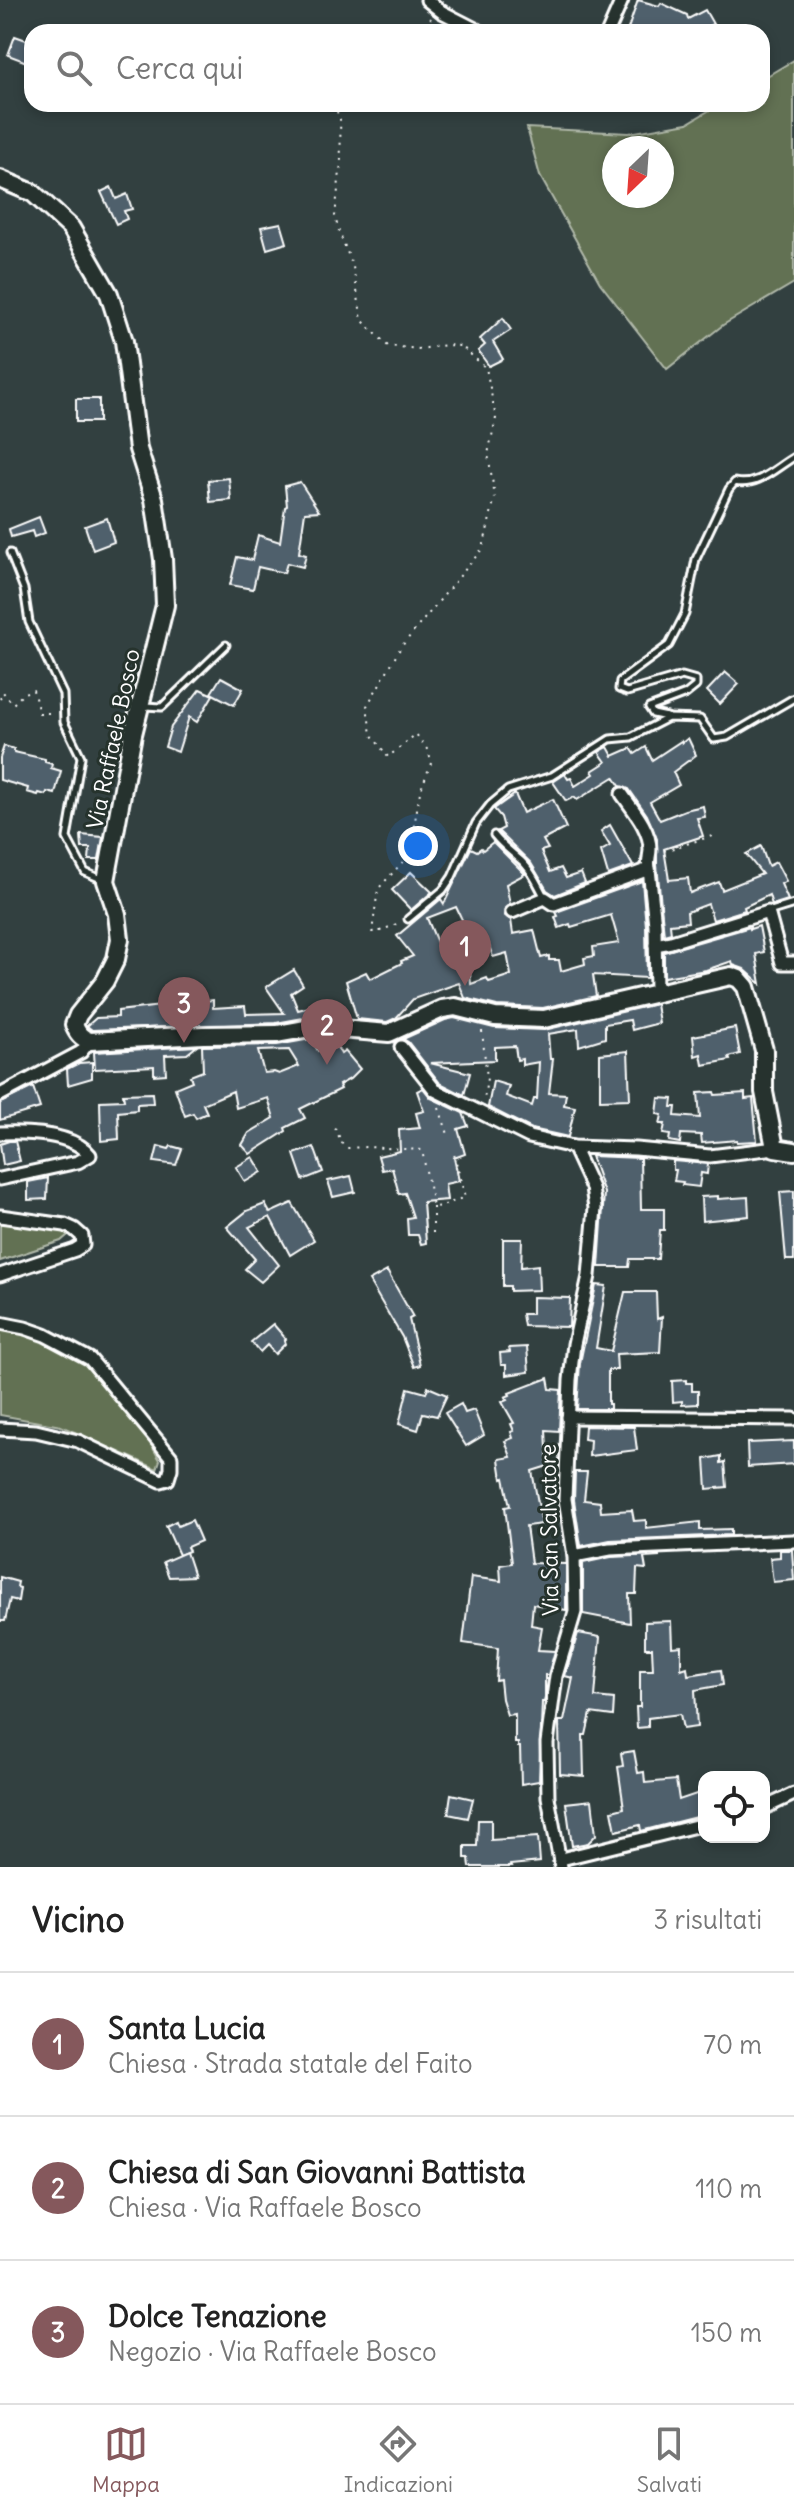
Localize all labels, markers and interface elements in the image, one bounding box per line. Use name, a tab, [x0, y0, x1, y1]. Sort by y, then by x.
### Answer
search box	[24, 24, 770, 112]
icon: search	[52, 46, 96, 90]
text: Cerca qui	[116, 49, 243, 87]
north arrow	[602, 136, 674, 208]
street label: Via Raffaele Bosco	[80, 646, 146, 832]
your location	[398, 826, 438, 866]
pin: 1	[439, 920, 491, 986]
pin: 3	[158, 977, 210, 1043]
pin: 2	[301, 999, 353, 1065]
street label: Via San Salvatore	[534, 1444, 564, 1616]
map controls	[698, 1771, 770, 1843]
button: locate	[698, 1771, 770, 1843]
text: Vicino	[32, 1898, 125, 1941]
text: 3 risultati	[654, 1903, 762, 1936]
text: Santa Lucia	[108, 2009, 266, 2047]
text: 1	[53, 2028, 63, 2061]
text: 70 m	[703, 2028, 762, 2061]
text: Chiesa · Strada statale del Faito	[108, 2047, 473, 2080]
text: Chiesa di San Giovanni Battista	[108, 2153, 526, 2191]
text: 2	[51, 2172, 65, 2205]
text: 110 m	[695, 2172, 762, 2205]
text: Chiesa · Via Raffaele Bosco	[108, 2191, 422, 2224]
text: Dolce Tenazione	[108, 2297, 327, 2335]
text: 3	[51, 2316, 65, 2349]
text: 150 m	[691, 2316, 762, 2349]
text: Negozio · Via Raffaele Bosco	[108, 2335, 437, 2368]
tab: Mappa	[92, 2422, 160, 2498]
tab: Indicazioni	[344, 2422, 453, 2498]
tab: Salvati	[637, 2422, 702, 2498]

